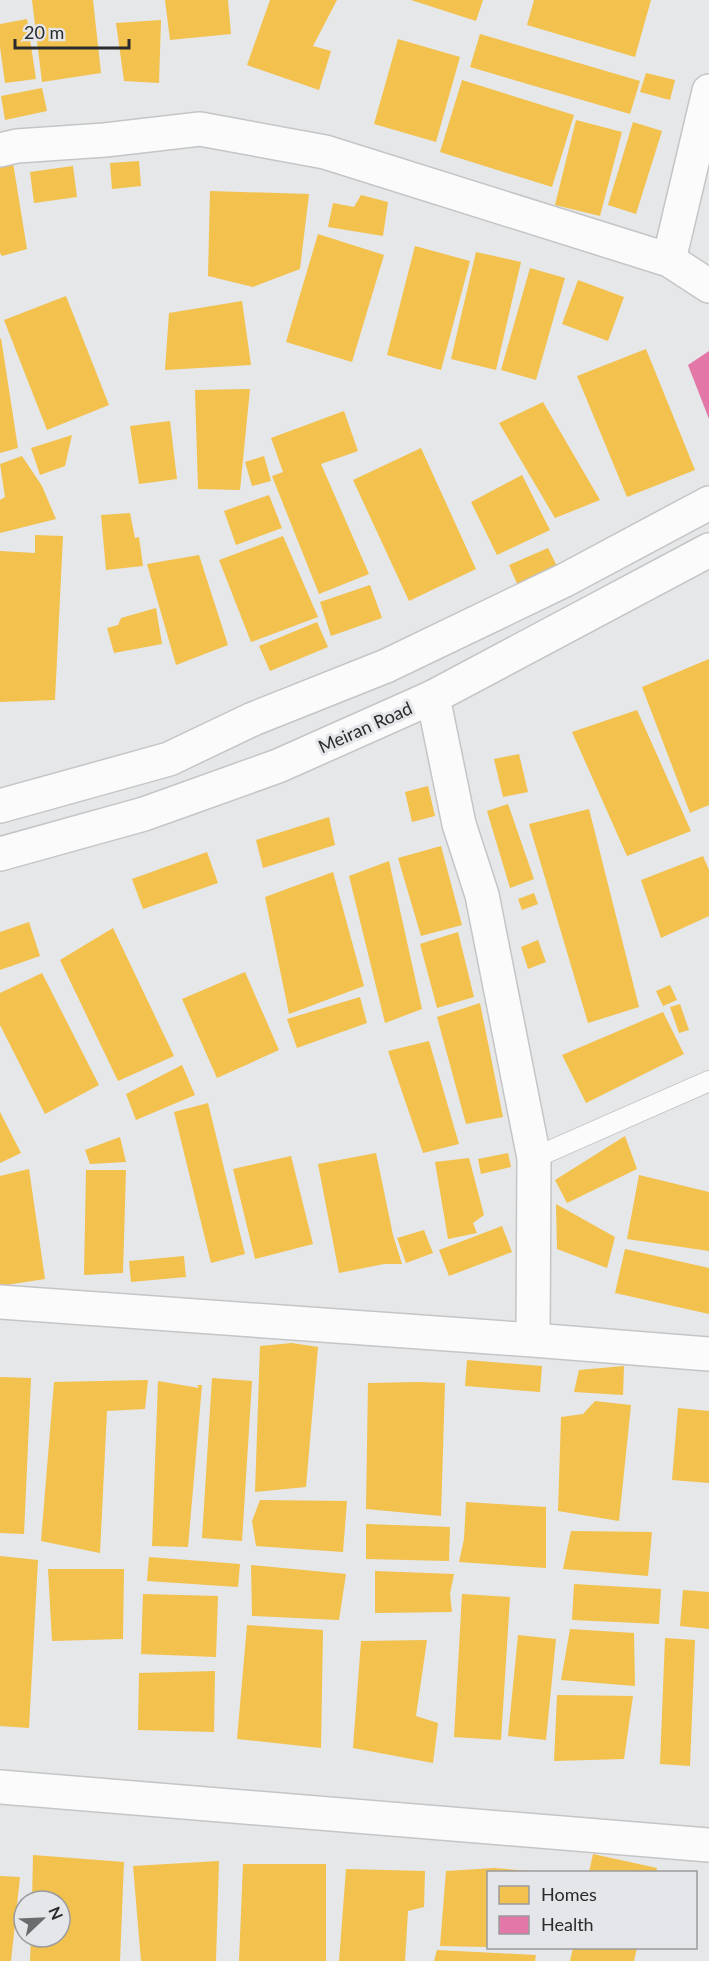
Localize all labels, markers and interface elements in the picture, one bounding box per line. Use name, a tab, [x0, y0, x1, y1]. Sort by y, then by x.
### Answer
scale bar	[15, 12, 129, 50]
text: 20 m	[24, 21, 64, 43]
street label: Meiran Road	[315, 697, 415, 757]
legend	[487, 1871, 697, 1949]
text: Homes	[541, 1883, 597, 1905]
north arrow	[12, 1889, 72, 1949]
text: N	[45, 1904, 67, 1922]
text: Health	[541, 1913, 594, 1935]

